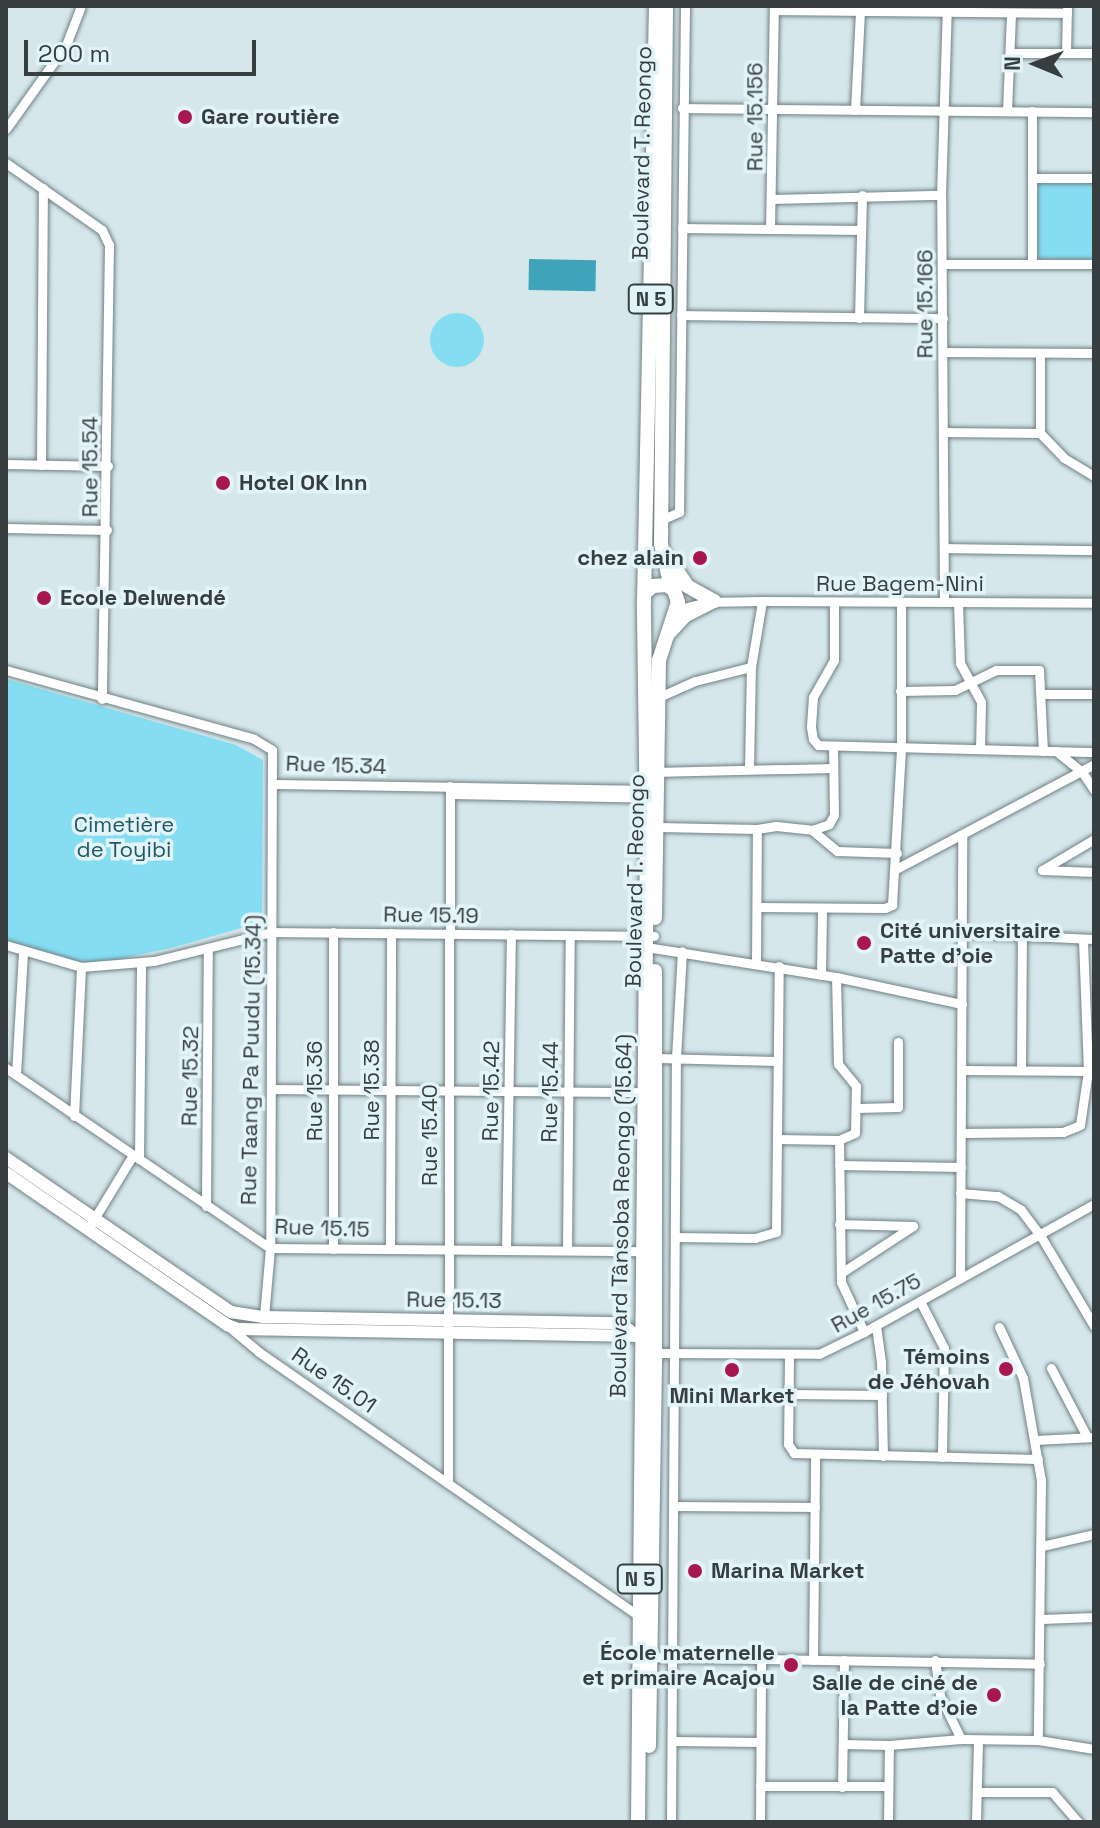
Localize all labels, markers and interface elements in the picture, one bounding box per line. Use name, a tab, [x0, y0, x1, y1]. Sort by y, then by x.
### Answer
scale bar	[28, 24, 260, 74]
north arrow	[996, 24, 1076, 104]
text: 200 m	[38, 38, 110, 69]
street label: Boulevard T. Reongo	[627, 45, 657, 261]
text: N	[998, 56, 1026, 71]
street label: Rue 15.156	[742, 63, 768, 171]
place label: Gare routière	[201, 104, 340, 130]
marker: Gare routière	[176, 108, 194, 126]
street label: Rue 15.166	[912, 249, 938, 359]
road number: N 5	[627, 283, 675, 315]
street label: Rue 15.54	[77, 417, 103, 517]
place label: Hotel OK Inn	[239, 470, 367, 496]
marker: Hotel OK Inn	[214, 474, 232, 492]
place label: chez alain	[577, 545, 684, 571]
marker: chez alain	[691, 549, 709, 567]
street label: Rue Bagem-Nini	[816, 571, 984, 597]
place label: Ecole Delwendé	[60, 585, 226, 611]
marker: Ecole Delwendé	[35, 589, 53, 607]
street label: Rue 15.34	[285, 750, 387, 780]
street label: Boulevard T. Reongo	[620, 773, 650, 989]
park label: Cimetière de Toyibi	[74, 811, 174, 862]
street label: Rue 15.19	[383, 901, 479, 929]
street label: Rue Taang Pa Puudu (15.34)	[235, 914, 267, 1206]
place label: Cité universitaire Patte d'oie	[880, 917, 1061, 968]
marker: Cité universitaire Patte d'oie	[855, 934, 873, 952]
street label: Rue 15.32	[176, 1026, 204, 1126]
street label: Boulevard Tânsoba Reongo (15.64)	[605, 1034, 637, 1398]
street label: Rue 15.38	[359, 1040, 385, 1140]
street label: Rue 15.42	[477, 1040, 505, 1142]
street label: Rue 15.36	[302, 1041, 328, 1141]
street label: Rue 15.44	[536, 1041, 564, 1143]
street label: Rue 15.40	[417, 1084, 443, 1186]
street label: Rue 15.15	[274, 1213, 370, 1243]
street label: Rue 15.75	[826, 1268, 926, 1338]
street label: Rue 15.13	[406, 1286, 502, 1314]
street label: Rue 15.01	[287, 1341, 381, 1419]
place label: Témoins de Jéhovah	[868, 1343, 990, 1394]
marker: Témoins de Jéhovah	[997, 1360, 1015, 1378]
marker: Mini Market	[723, 1361, 741, 1379]
place label: Mini Market	[669, 1383, 795, 1409]
place label: Marina Market	[711, 1558, 864, 1584]
marker: Marina Market	[686, 1562, 704, 1580]
road number: N 5	[616, 1563, 664, 1595]
place label: École maternelle et primaire Acajou	[582, 1639, 775, 1690]
marker: École maternelle et primaire Acajou	[782, 1656, 800, 1674]
place label: Salle de ciné de la Patte d'oie	[812, 1669, 978, 1720]
marker: Salle de ciné de la Patte d'oie	[985, 1686, 1003, 1704]

